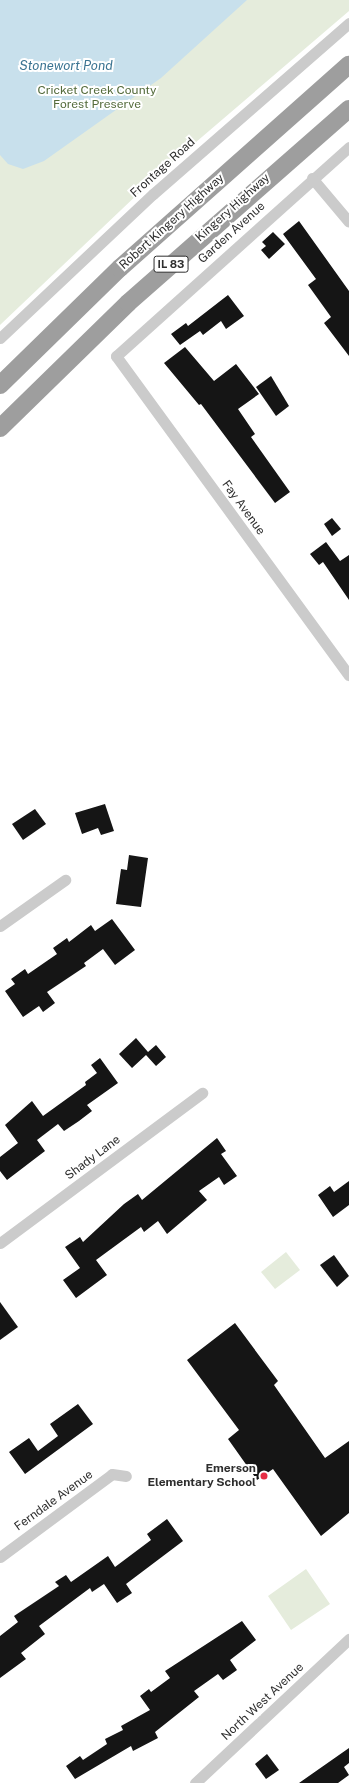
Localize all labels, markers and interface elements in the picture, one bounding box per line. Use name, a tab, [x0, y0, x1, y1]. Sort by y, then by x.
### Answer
water label: Stonewort Pond	[19, 58, 113, 74]
park label: Cricket Creek County Forest Preserve	[38, 84, 156, 112]
street label: Frontage Road	[128, 135, 198, 201]
street label: Robert Kingery Highway	[117, 171, 227, 273]
street label: Kingery Highway	[193, 171, 273, 245]
street label: Garden Avenue	[196, 199, 268, 267]
road number: IL 83	[153, 255, 189, 273]
street label: Fay Avenue	[218, 478, 268, 538]
street label: Shady Lane	[63, 1133, 123, 1183]
place label: Emerson Elementary School	[147, 1462, 256, 1490]
street label: Ferndale Avenue	[12, 1468, 96, 1534]
marker: Emerson Elementary School	[259, 1471, 269, 1481]
street label: North West Avenue	[219, 1660, 307, 1744]

